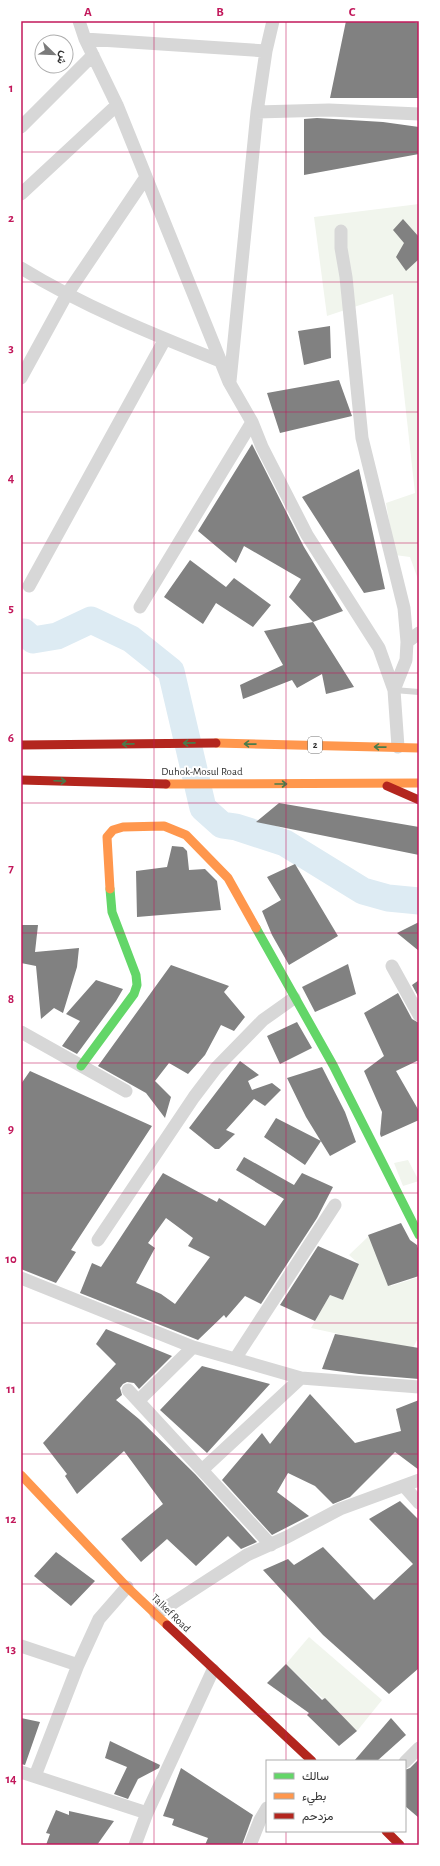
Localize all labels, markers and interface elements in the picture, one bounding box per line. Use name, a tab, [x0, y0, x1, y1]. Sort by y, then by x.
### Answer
text: A	[84, 6, 92, 19]
text: B	[216, 6, 224, 19]
text: C	[349, 6, 356, 19]
north arrow	[34, 34, 74, 74]
text: ش	[54, 49, 70, 66]
text: 1	[9, 82, 13, 95]
text: 2	[8, 212, 14, 225]
text: 3	[8, 342, 14, 355]
text: 4	[8, 472, 15, 485]
text: 5	[8, 602, 14, 615]
text: 6	[8, 732, 14, 745]
road number: 2	[308, 737, 322, 753]
one-way arrow	[183, 739, 196, 747]
one-way arrow	[122, 740, 135, 748]
one-way arrow	[244, 740, 257, 748]
one-way arrow	[374, 743, 387, 751]
street label: Duhok-Mosul Road	[161, 766, 243, 777]
one-way arrow	[53, 777, 66, 785]
one-way arrow	[274, 780, 287, 788]
text: 7	[8, 862, 14, 875]
text: 8	[8, 993, 14, 1006]
text: 9	[8, 1123, 14, 1136]
text: 10	[5, 1253, 17, 1266]
text: 11	[6, 1383, 16, 1396]
text: 12	[6, 1513, 16, 1526]
street label: Talkef Road	[149, 1592, 193, 1634]
text: 13	[6, 1643, 17, 1656]
legend	[266, 1760, 406, 1832]
text: سالك	[302, 1770, 329, 1782]
text: 14	[5, 1773, 17, 1786]
text: بطيء	[302, 1790, 326, 1806]
text: مزدحم	[302, 1810, 333, 1824]

